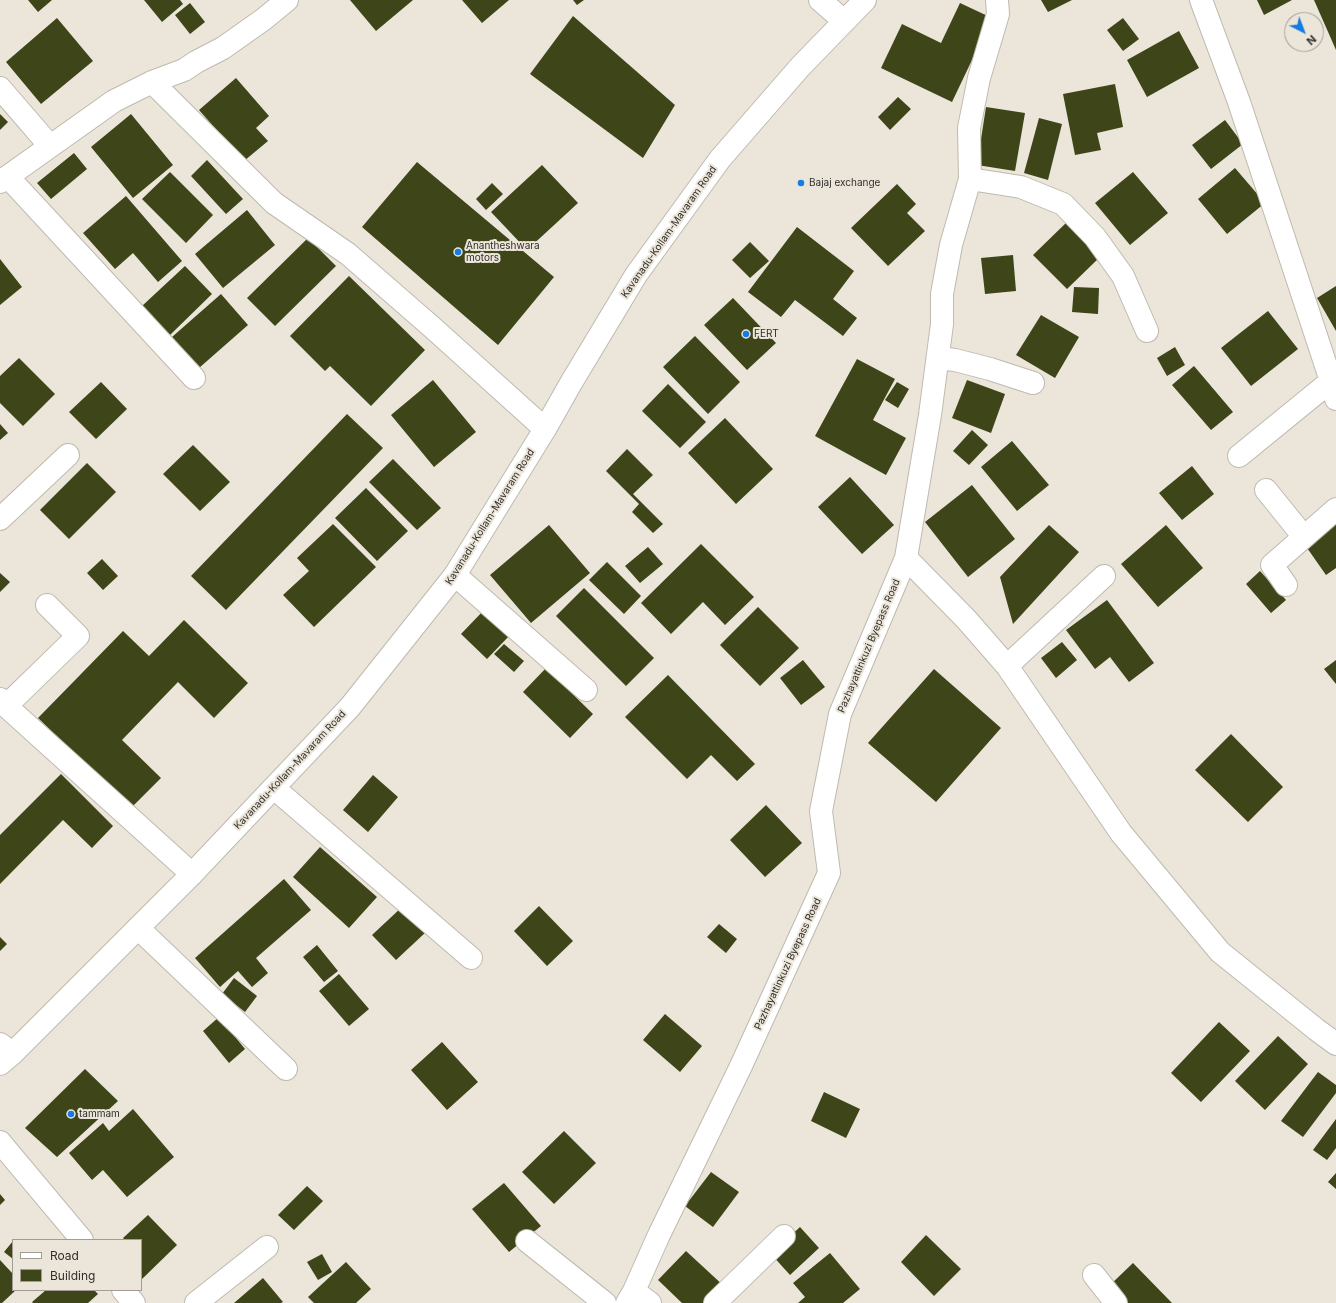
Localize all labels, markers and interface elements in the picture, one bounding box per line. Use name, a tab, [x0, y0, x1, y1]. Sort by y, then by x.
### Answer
north arrow	[1284, 12, 1324, 52]
text: N	[1304, 32, 1319, 48]
street label: Kavanadu-Kollam-Mavaram Road	[619, 164, 719, 300]
place label: Bajaj exchange	[809, 177, 880, 189]
marker: Bajaj exchange	[796, 178, 806, 188]
place label: Anantheshwara motors	[466, 240, 540, 264]
marker: Anantheshwara motors	[453, 247, 463, 257]
place label: FERT	[754, 328, 779, 340]
marker: FERT	[741, 329, 751, 339]
street label: Kavanadu-Kollam-Mavaram Road	[443, 447, 537, 587]
street label: Pazhayattinkuzi Byepass Road	[835, 577, 903, 715]
street label: Kavanadu-Kollam-Mavaram Road	[232, 708, 348, 832]
street label: Pazhayattinkuzi Byepass Road	[752, 896, 824, 1032]
place label: tammam	[79, 1108, 120, 1120]
marker: tammam	[66, 1109, 76, 1119]
legend	[12, 1239, 142, 1291]
text: Road	[50, 1248, 79, 1263]
text: Building	[50, 1268, 95, 1283]

